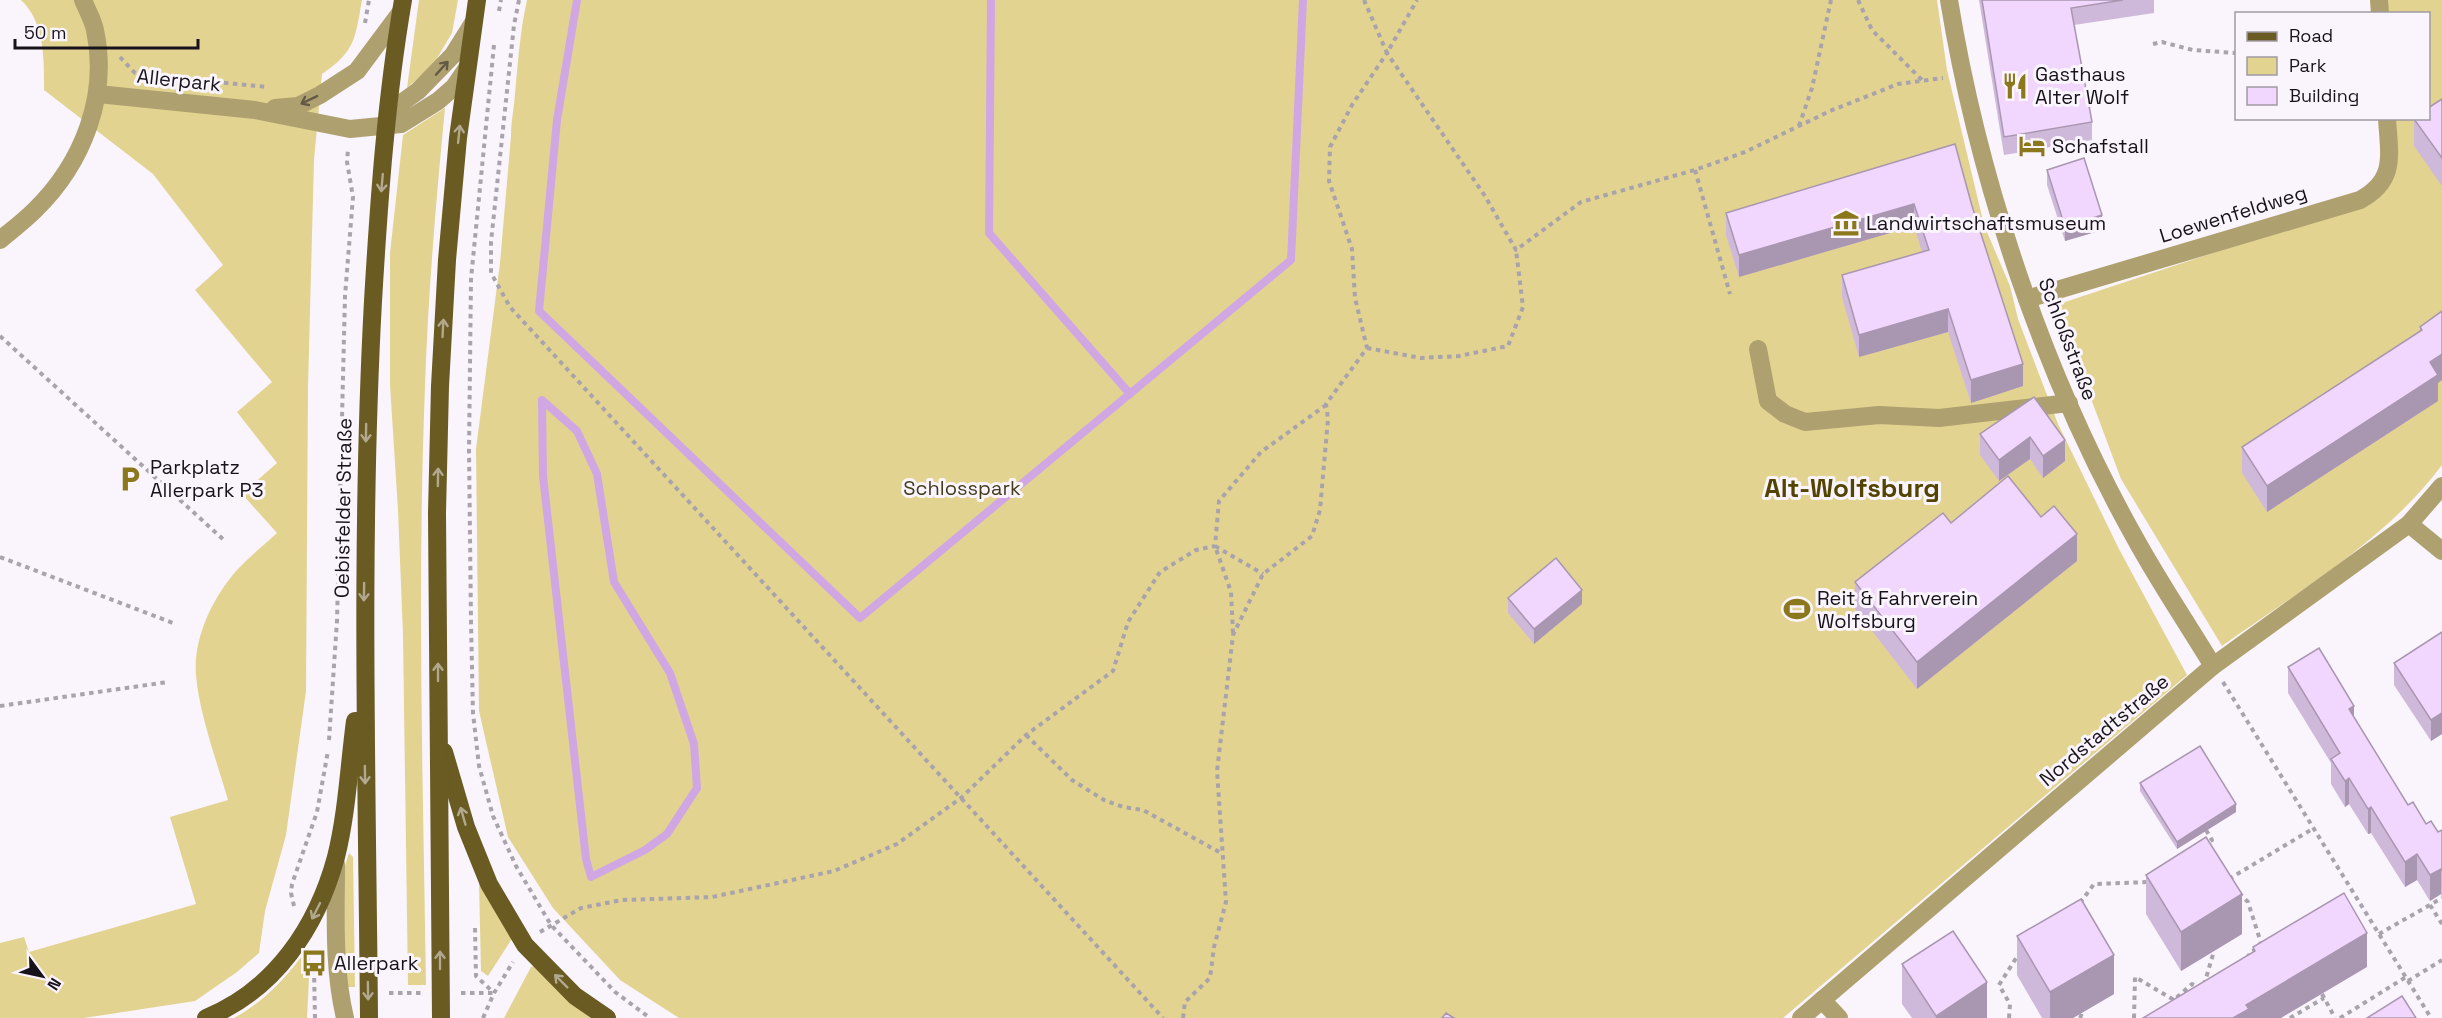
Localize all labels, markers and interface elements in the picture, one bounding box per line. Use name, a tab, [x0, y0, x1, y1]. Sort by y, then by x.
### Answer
scale bar	[15, 12, 198, 50]
legend	[2235, 12, 2430, 120]
text: 50 m	[24, 21, 66, 44]
text: Road	[2289, 24, 2333, 47]
text: Park	[2289, 54, 2327, 77]
one-way arrow	[435, 61, 449, 76]
place label: Gasthaus Alter Wolf	[2035, 61, 2129, 110]
street label: Allerpark	[136, 63, 223, 97]
restaurant icon: Gasthaus Alter Wolf	[2000, 71, 2030, 101]
text: Building	[2289, 84, 2359, 107]
one-way arrow	[301, 95, 319, 107]
one-way arrow	[454, 124, 465, 144]
hotel icon: Schafstall	[2017, 131, 2047, 161]
place label: Schafstall	[2052, 133, 2149, 159]
one-way arrow	[376, 172, 387, 192]
street label: Loewenfeldweg	[2156, 179, 2310, 249]
museum icon: Landwirtschaftsmuseum	[1831, 208, 1861, 238]
place label: Landwirtschaftsmuseum	[1866, 210, 2106, 236]
street label: Schloßstraße	[2033, 274, 2103, 404]
one-way arrow	[438, 318, 449, 338]
street label: Oebisfelder Straße	[328, 418, 358, 598]
one-way arrow	[361, 422, 372, 442]
place label: Parkplatz Allerpark P3	[150, 454, 264, 503]
parking icon: Parkplatz Allerpark P3	[115, 464, 145, 494]
one-way arrow	[432, 467, 444, 487]
district label: Alt-Wolfsburg	[1764, 471, 1940, 505]
park label: Schlosspark	[903, 475, 1021, 501]
one-way arrow	[358, 581, 370, 601]
place label: Reit & Fahrverein Wolfsburg	[1817, 585, 1978, 634]
sports icon: Reit & Fahrverein Wolfsburg	[1782, 594, 1812, 624]
one-way arrow	[432, 662, 444, 682]
street label: Nordstadtstraße	[2034, 668, 2174, 792]
one-way arrow	[359, 765, 371, 785]
one-way arrow	[457, 807, 468, 826]
one-way arrow	[309, 902, 321, 920]
north arrow	[12, 946, 72, 1006]
bus stop icon: Allerpark	[299, 948, 329, 978]
place label: Allerpark	[334, 950, 419, 976]
one-way arrow	[434, 950, 446, 970]
text: N	[42, 974, 66, 994]
one-way arrow	[554, 974, 569, 989]
one-way arrow	[362, 981, 374, 1001]

